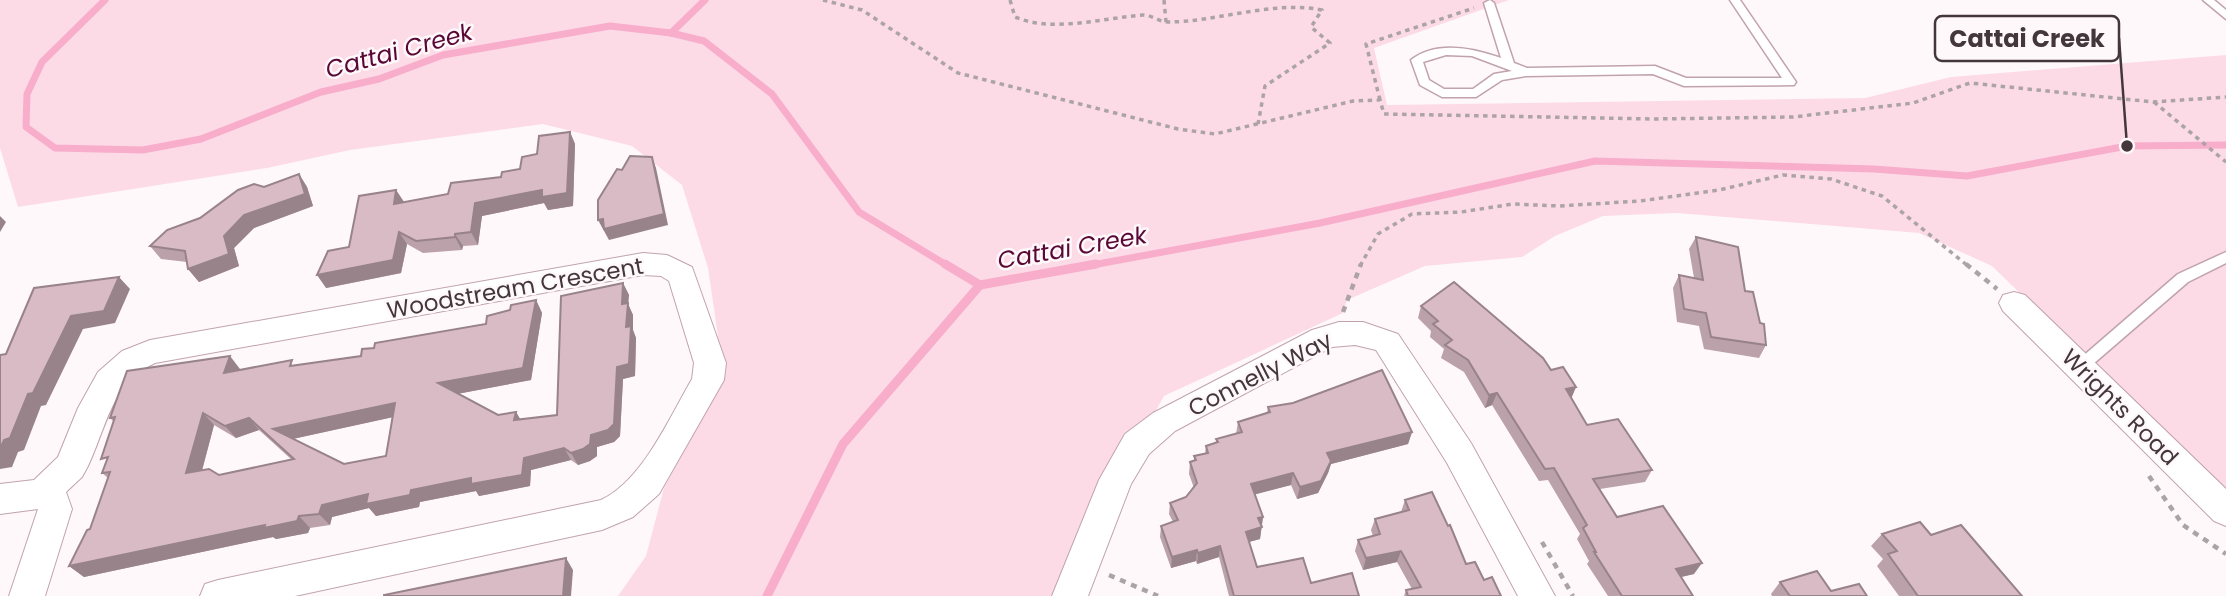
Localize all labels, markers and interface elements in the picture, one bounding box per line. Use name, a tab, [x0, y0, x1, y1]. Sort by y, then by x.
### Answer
water label: Cattai Creek	[322, 15, 478, 86]
callout: Cattai Creek	[1935, 16, 2119, 61]
text: Cattai Creek	[1949, 22, 2105, 55]
water label: Cattai Creek	[995, 218, 1151, 277]
street label: Woodstream Crescent	[384, 250, 646, 326]
street label: Connelly Way	[1183, 324, 1337, 424]
street label: Wrights Road	[2054, 341, 2186, 473]

